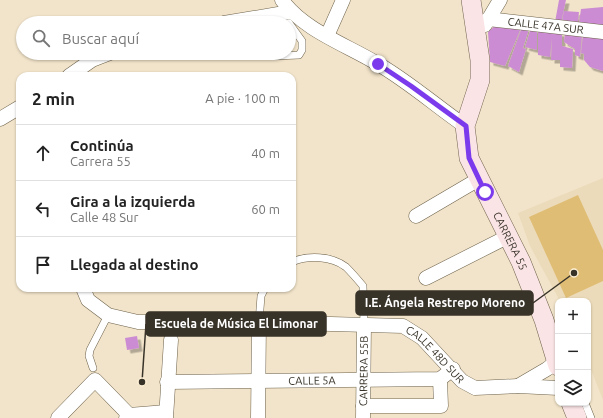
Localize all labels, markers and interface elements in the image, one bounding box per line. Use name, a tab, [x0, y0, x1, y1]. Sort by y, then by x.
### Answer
street label: CALLE 47A SUR	[507, 15, 584, 36]
search box	[16, 16, 296, 60]
icon: search	[30, 27, 52, 49]
text: Buscar aquí	[62, 30, 139, 47]
route end	[369, 55, 387, 73]
text: 2 min	[32, 89, 75, 108]
text: A pie · 100 m	[205, 91, 280, 105]
text: Continúa	[70, 137, 134, 154]
icon: ahead	[32, 142, 54, 164]
text: 40 m	[251, 146, 280, 160]
text: Carrera 55	[70, 154, 131, 168]
route start	[476, 183, 494, 201]
text: Gira a la izquierda	[70, 193, 196, 210]
icon: left	[32, 198, 54, 220]
text: 60 m	[251, 202, 280, 216]
text: Calle 48 Sur	[70, 210, 138, 224]
street label: CARRERA 55	[491, 210, 530, 272]
icon: arrive	[32, 254, 54, 276]
text: Llegada al destino	[70, 256, 199, 273]
callout: I.E. Ángela Restrepo Moreno	[356, 291, 533, 315]
text: I.E. Ángela Restrepo Moreno	[365, 294, 525, 309]
map controls	[555, 298, 591, 406]
button: +	[555, 298, 591, 334]
callout: Escuela de Música El Limonar	[146, 312, 326, 336]
text: Escuela de Música El Limonar	[154, 317, 318, 330]
street label: CALLE 48D SUR	[404, 323, 467, 385]
button: −	[555, 334, 591, 370]
street label: CARRERA 55B	[357, 336, 370, 406]
button: layers	[555, 370, 591, 406]
street label: CALLE 5A	[288, 374, 337, 387]

